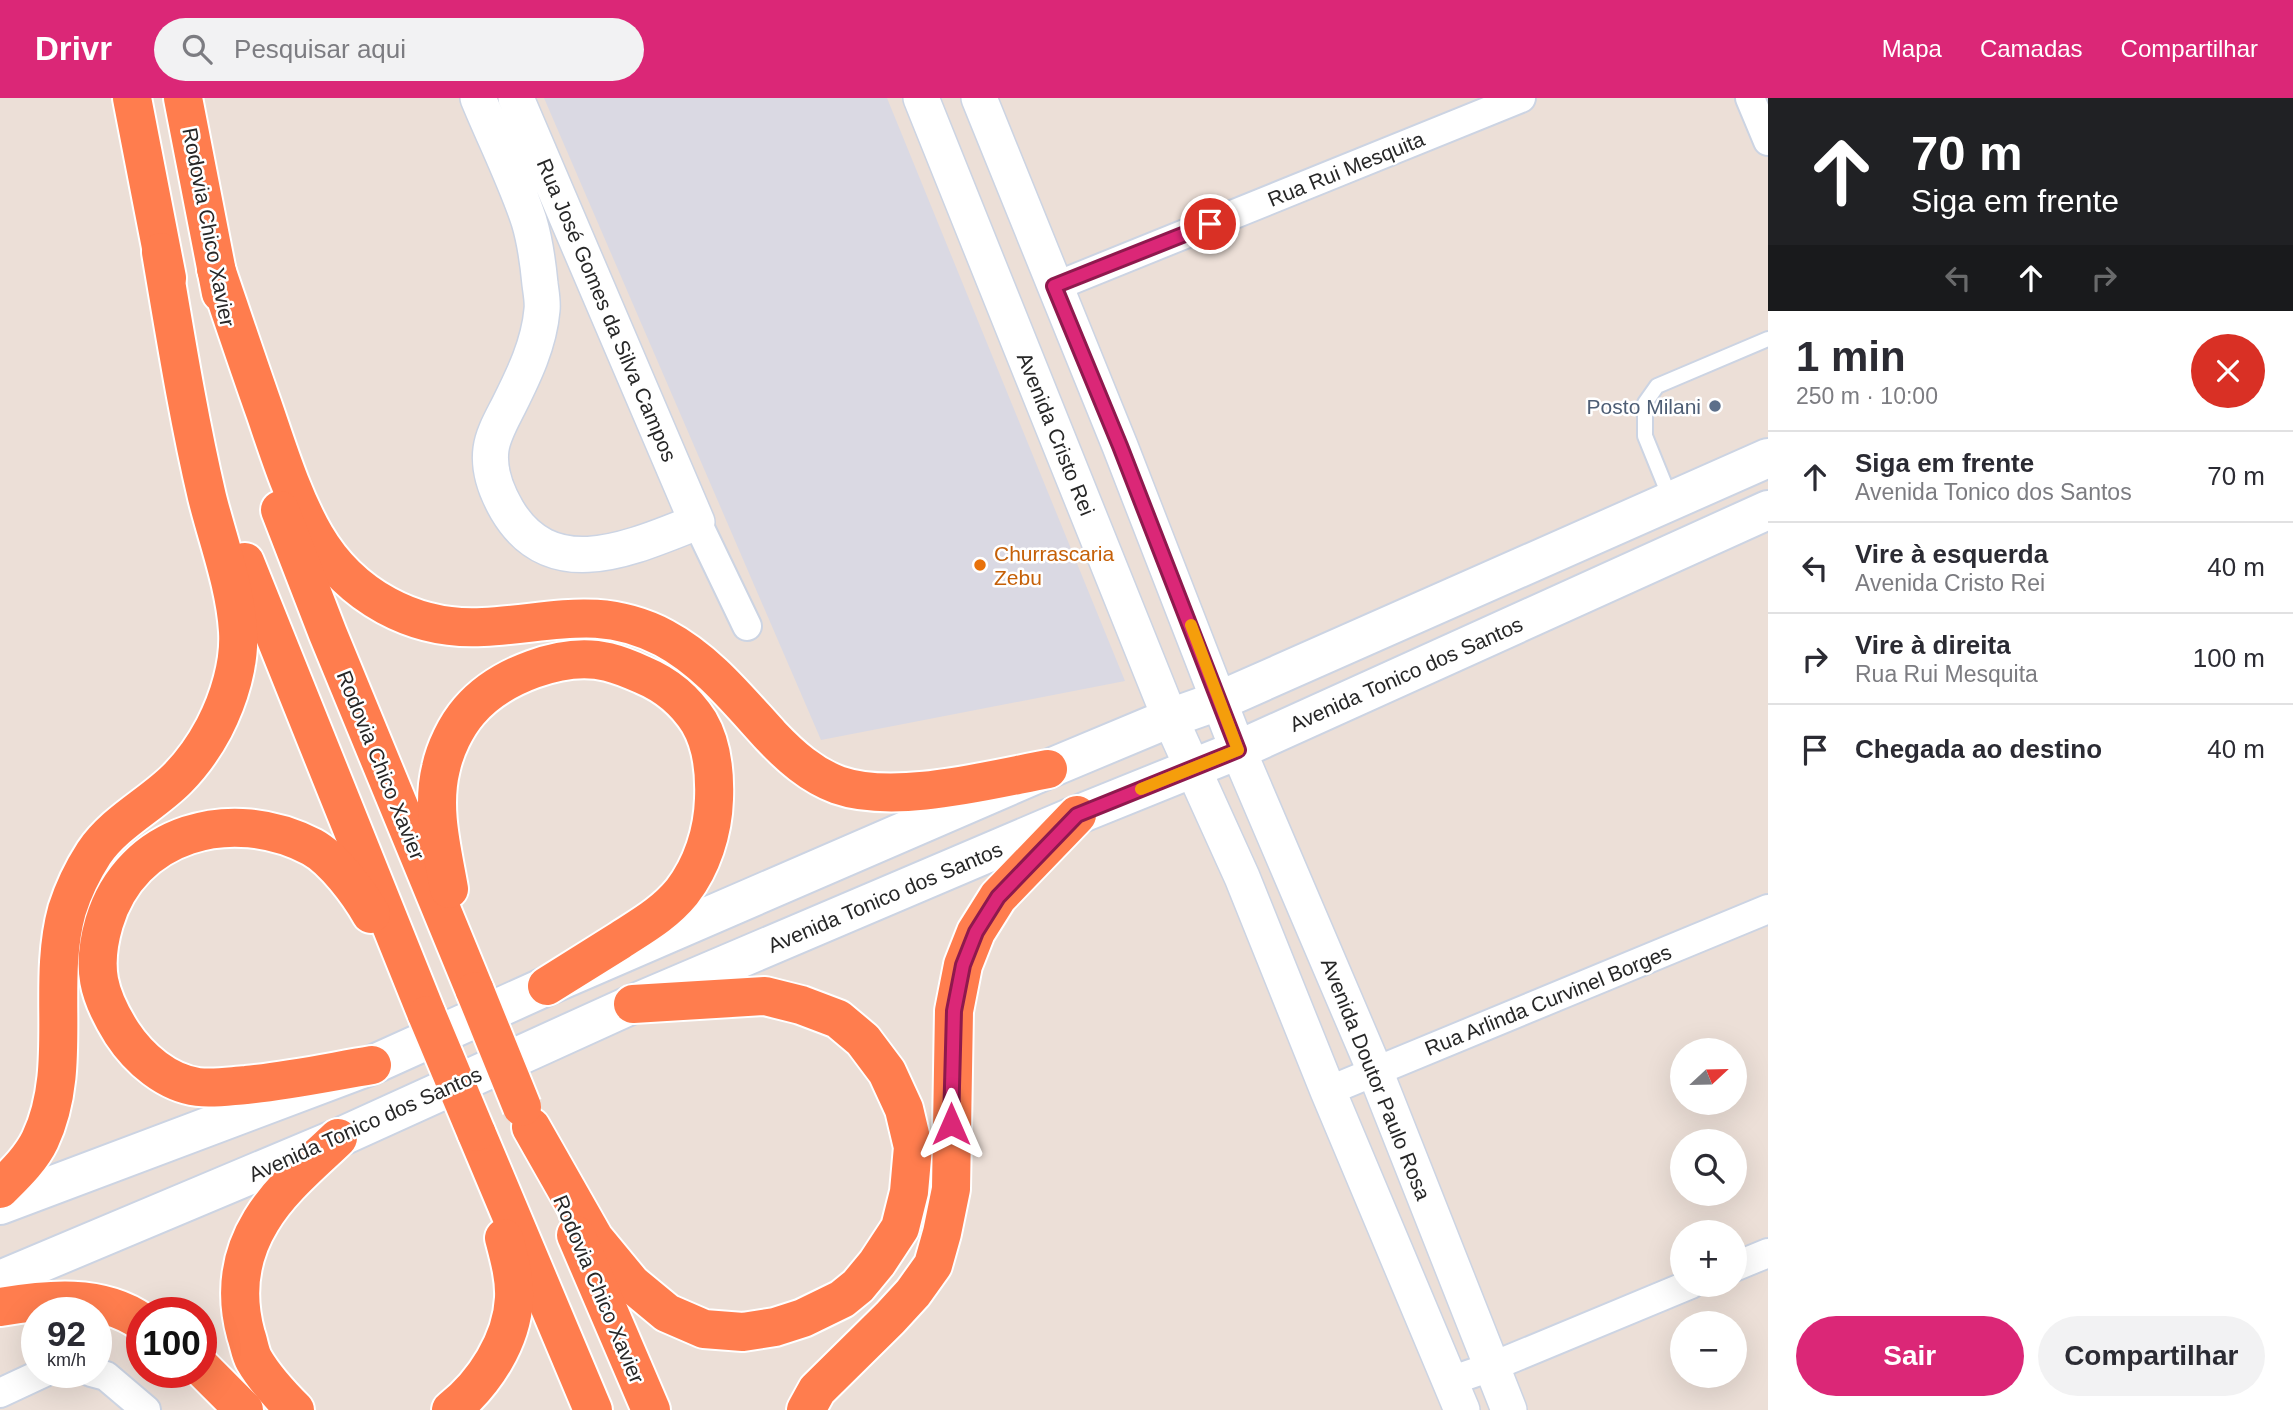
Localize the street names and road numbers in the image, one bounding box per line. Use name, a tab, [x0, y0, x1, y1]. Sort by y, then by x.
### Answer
street label: Rodovia Chico Xavier	[178, 126, 240, 328]
street label: Rua Rui Mesquita	[1264, 127, 1428, 211]
street label: Rua José Gomes da Silva Campos	[533, 155, 681, 465]
street label: Avenida Cristo Rei	[1013, 349, 1099, 519]
street label: Avenida Tonico dos Santos	[1286, 612, 1526, 736]
street label: Rodovia Chico Xavier	[333, 667, 429, 863]
street label: Avenida Tonico dos Santos	[764, 837, 1006, 957]
street label: Rua Arlinda Curvinel Borges	[1421, 940, 1675, 1060]
street label: Avenida Doutor Paulo Rosa	[1317, 955, 1435, 1204]
street label: Avenida Tonico dos Santos	[245, 1062, 485, 1186]
street label: Rodovia Chico Xavier	[549, 1192, 649, 1386]

